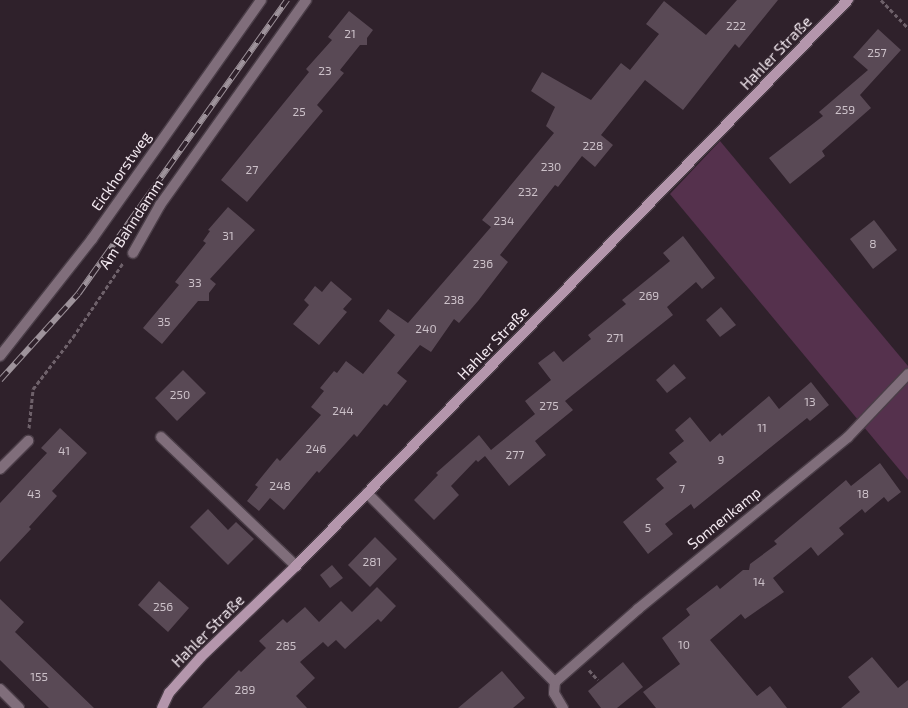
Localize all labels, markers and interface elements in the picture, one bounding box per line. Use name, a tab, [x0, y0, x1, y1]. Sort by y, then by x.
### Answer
street label: Hahler Straße	[736, 12, 816, 94]
house number: 222	[726, 19, 746, 33]
house number: 21	[344, 27, 356, 41]
house number: 257	[867, 46, 887, 60]
house number: 23	[318, 64, 332, 78]
house number: 259	[835, 103, 855, 117]
house number: 25	[292, 105, 306, 119]
street label: Eickhorstweg	[87, 128, 155, 214]
house number: 228	[583, 139, 603, 153]
house number: 230	[541, 160, 561, 174]
house number: 27	[246, 163, 258, 177]
street label: Am Bahndamm	[95, 176, 167, 272]
house number: 232	[518, 185, 538, 199]
house number: 234	[494, 214, 514, 228]
house number: 31	[222, 229, 234, 243]
house number: 8	[869, 237, 877, 251]
house number: 236	[473, 257, 493, 271]
house number: 33	[188, 276, 202, 290]
house number: 269	[639, 289, 659, 303]
house number: 238	[444, 293, 464, 307]
street label: Hahler Straße	[453, 302, 533, 384]
house number: 35	[157, 315, 171, 329]
house number: 240	[415, 322, 437, 336]
house number: 271	[606, 331, 624, 345]
house number: 250	[170, 388, 190, 402]
house number: 13	[804, 395, 816, 409]
house number: 275	[539, 399, 559, 413]
house number: 244	[332, 404, 354, 418]
house number: 11	[757, 421, 767, 435]
house number: 246	[306, 442, 326, 456]
house number: 41	[58, 444, 70, 458]
house number: 277	[505, 448, 525, 462]
house number: 9	[718, 453, 724, 467]
house number: 248	[269, 479, 291, 493]
house number: 7	[679, 482, 685, 496]
street label: Sonnenkamp	[684, 483, 764, 553]
house number: 43	[27, 487, 41, 501]
house number: 18	[857, 487, 869, 501]
house number: 5	[645, 521, 651, 535]
house number: 281	[363, 555, 381, 569]
house number: 14	[753, 575, 765, 589]
street label: Hahler Straße	[168, 591, 248, 671]
house number: 256	[153, 600, 173, 614]
house number: 10	[678, 638, 690, 652]
house number: 285	[276, 639, 296, 653]
house number: 155	[30, 670, 48, 684]
house number: 289	[235, 683, 255, 697]

